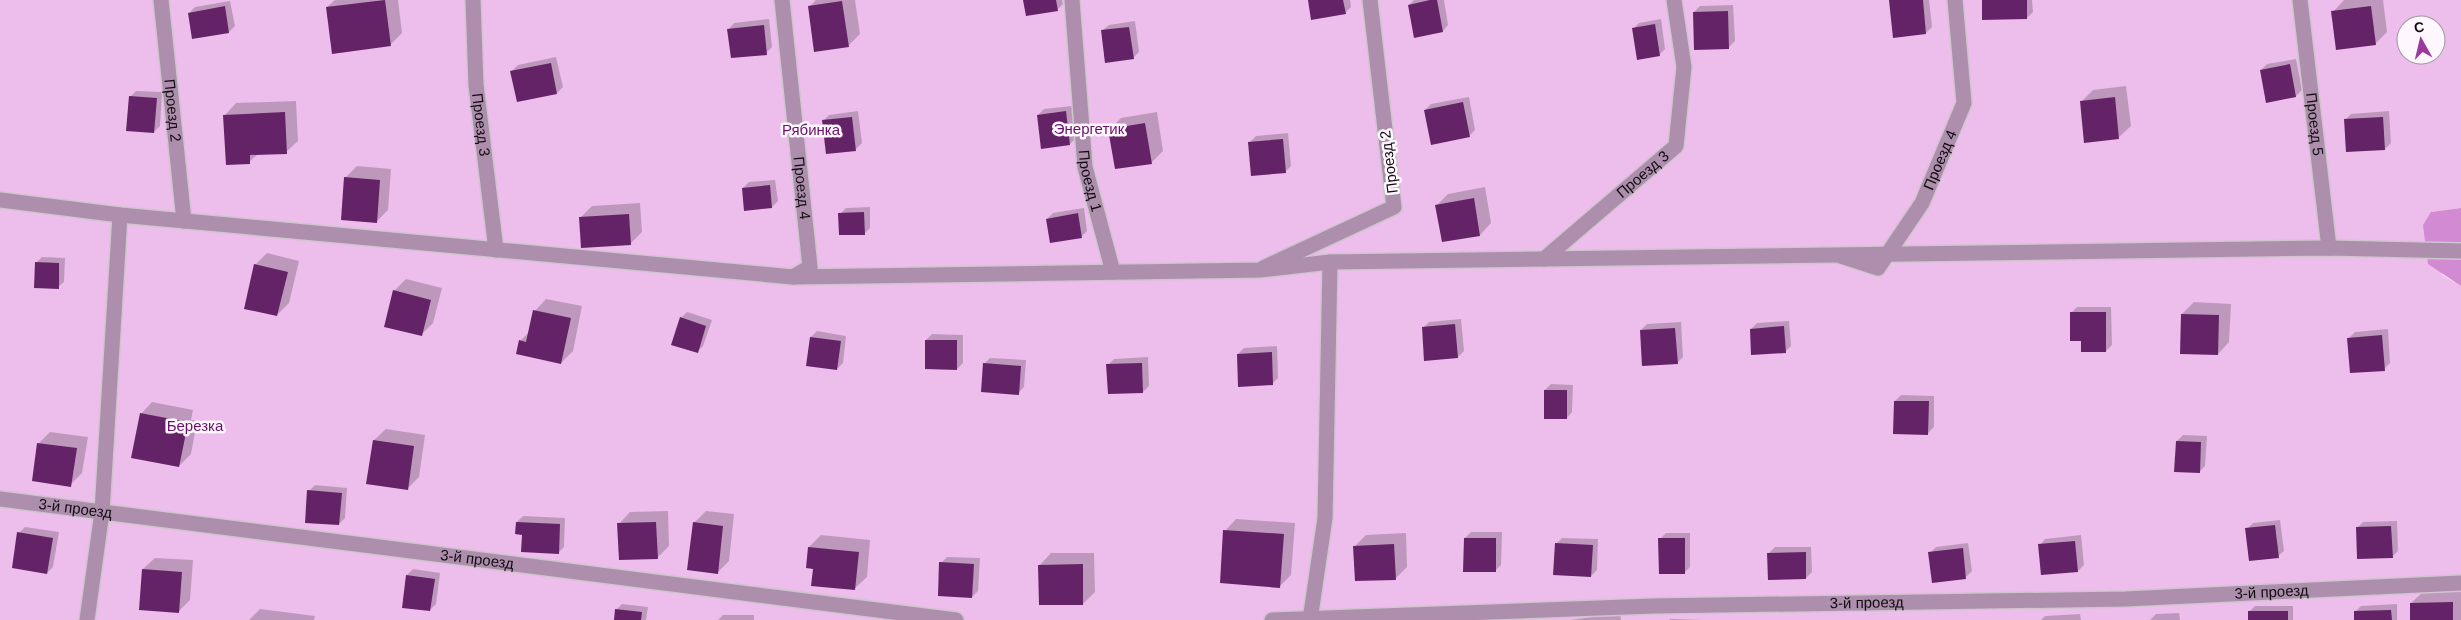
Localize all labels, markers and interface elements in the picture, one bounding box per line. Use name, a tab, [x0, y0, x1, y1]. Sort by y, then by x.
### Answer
north arrow	[2396, 15, 2446, 65]
text: С	[2413, 18, 2425, 36]
street label: Проезд 2	[161, 78, 185, 143]
street label: Проезд 3	[469, 92, 494, 157]
street label: Проезд 5	[2303, 92, 2327, 157]
park label: Энергетик	[1054, 120, 1125, 137]
park label: Рябинка	[782, 121, 841, 138]
street label: Проезд 4	[1919, 127, 1960, 192]
street label: Проезд 2	[1376, 130, 1401, 195]
street label: Проезд 3	[1613, 147, 1672, 201]
street label: Проезд 1	[1076, 149, 1106, 214]
street label: Проезд 4	[790, 156, 814, 220]
park label: Березка	[167, 417, 224, 434]
street label: 3-й проезд	[38, 495, 113, 521]
street label: 3-й проезд	[439, 546, 515, 572]
street label: 3-й проезд	[2234, 581, 2309, 602]
street label: 3-й проезд	[1830, 593, 1904, 611]

